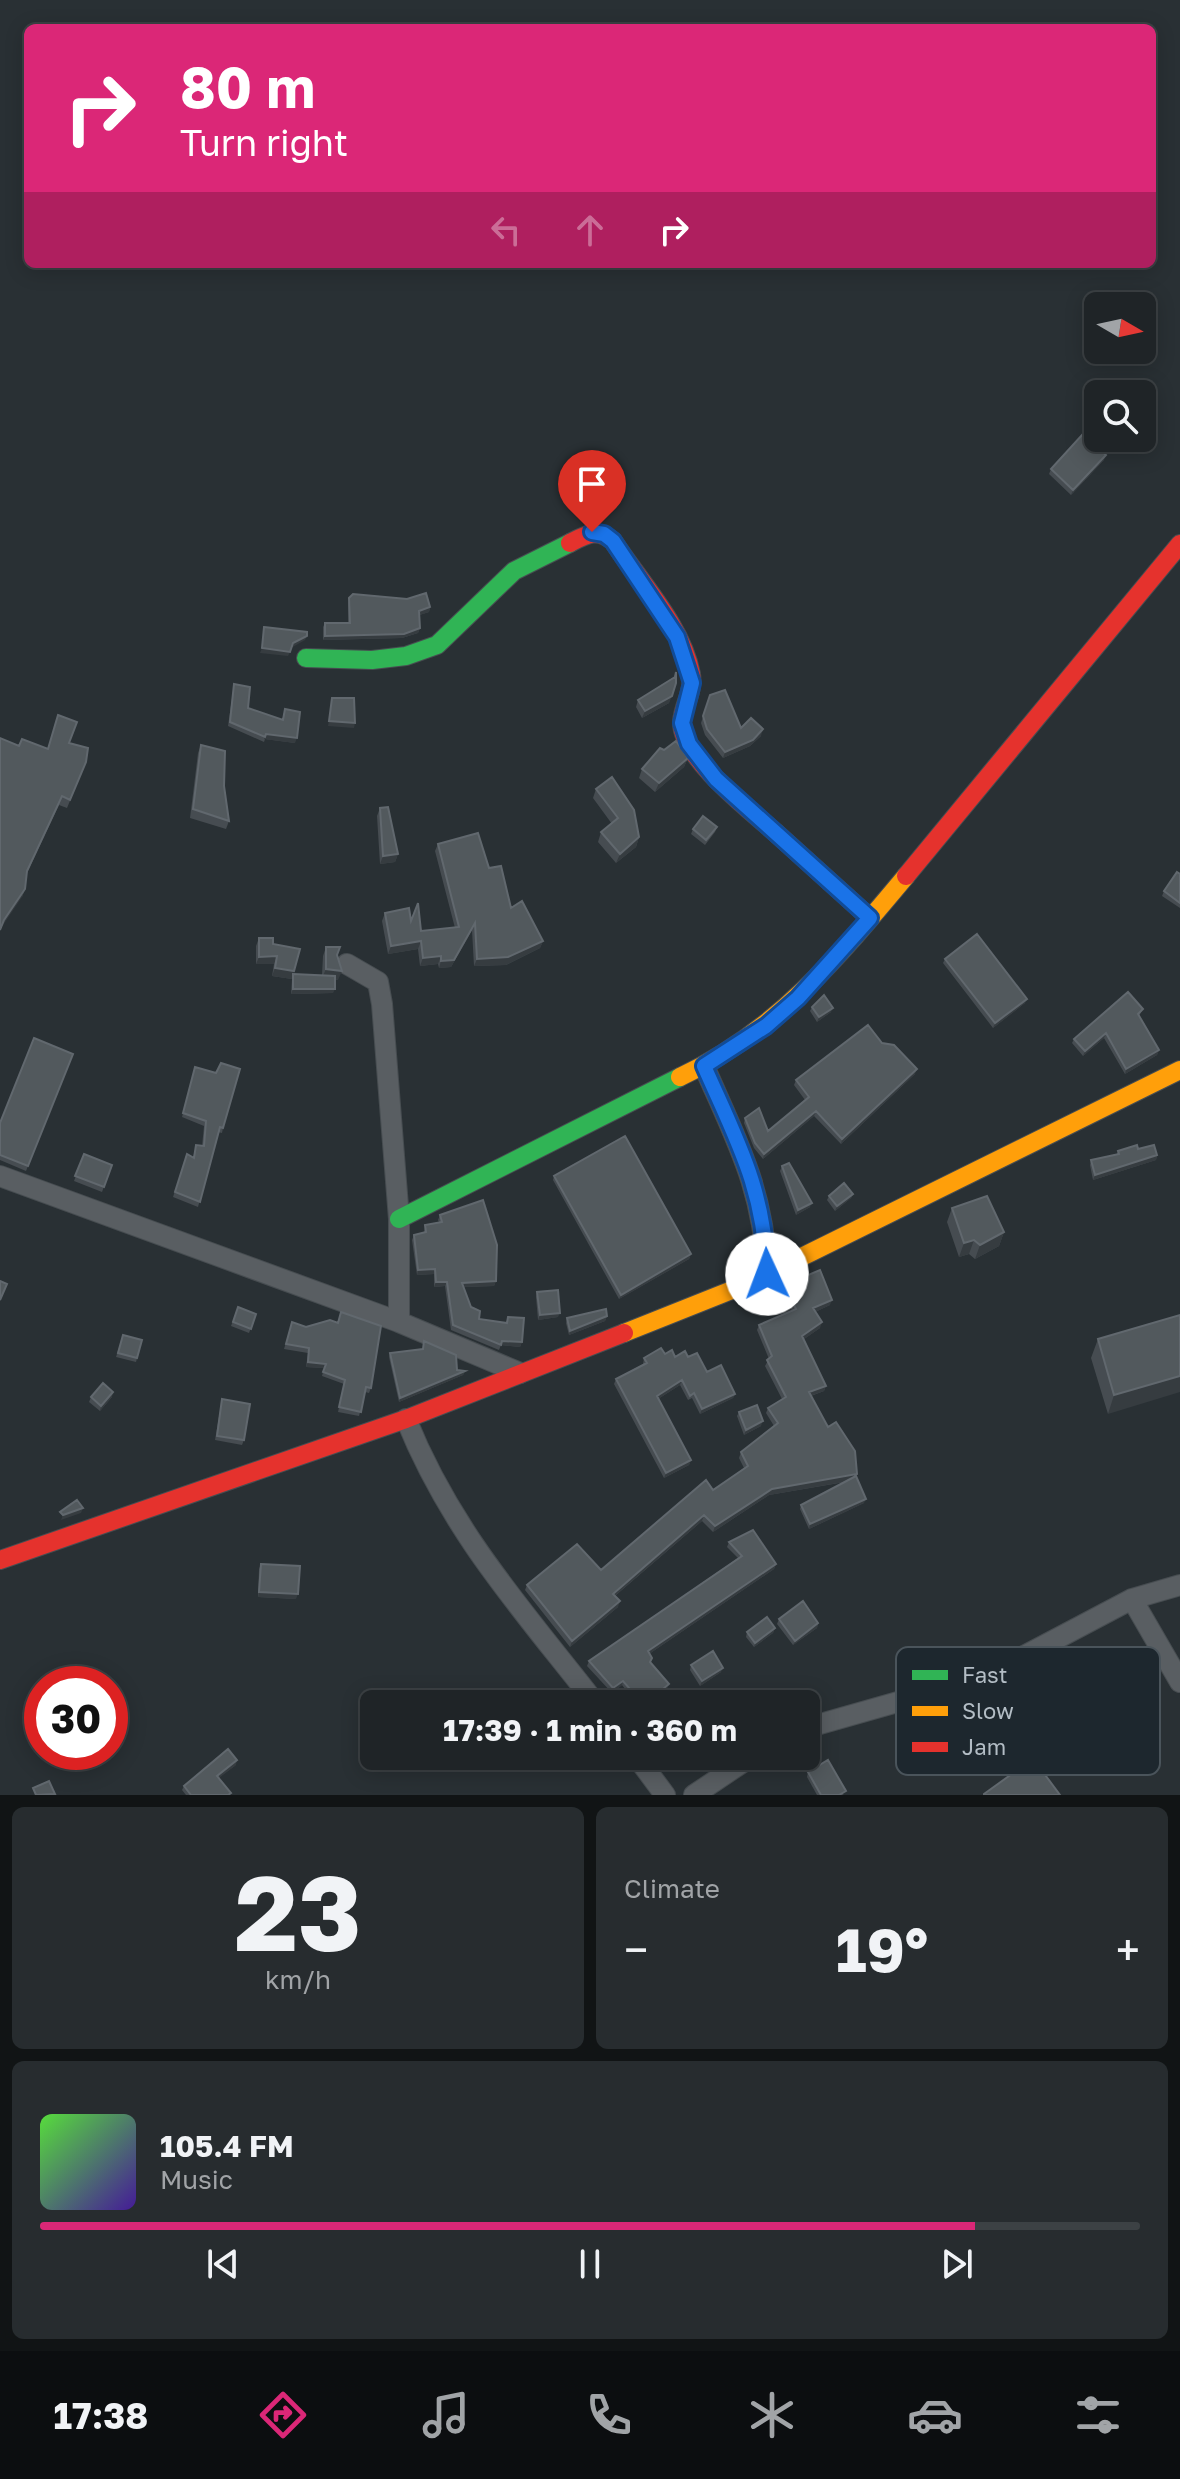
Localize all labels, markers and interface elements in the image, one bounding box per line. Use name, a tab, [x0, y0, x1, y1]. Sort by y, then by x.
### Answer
text: 80 m	[180, 53, 315, 120]
icon: right	[48, 56, 152, 160]
text: Turn right	[180, 121, 348, 164]
icon: left	[484, 208, 528, 252]
icon: ahead	[568, 208, 612, 252]
icon: right	[652, 208, 696, 252]
north arrow	[1084, 292, 1156, 364]
map controls	[1084, 292, 1156, 452]
button: search	[1084, 380, 1156, 452]
pin	[558, 450, 626, 532]
icon: arrive	[570, 462, 614, 506]
position arrow	[725, 1232, 809, 1316]
legend	[896, 1647, 1160, 1775]
text: Fast	[962, 1661, 1008, 1688]
speed limit sign: 30	[24, 1666, 128, 1770]
text: Slow	[962, 1697, 1014, 1724]
text: 17:39 · 1 min · 360 m	[443, 1712, 737, 1748]
text: Jam	[962, 1733, 1006, 1760]
text: 23	[235, 1849, 361, 1974]
text: Climate	[624, 1873, 720, 1904]
text: 19°	[836, 1913, 928, 1985]
text: −	[624, 1923, 648, 1976]
text: +	[1116, 1923, 1140, 1976]
text: km/h	[265, 1964, 331, 1995]
text: 105.4 FM	[160, 2128, 294, 2164]
text: Music	[160, 2164, 233, 2195]
icon: previous	[201, 2242, 245, 2286]
icon: pause	[568, 2242, 612, 2286]
icon: next	[935, 2242, 979, 2286]
icon: directions	[255, 2387, 311, 2443]
icon: music	[418, 2387, 474, 2443]
icon: phone	[581, 2387, 637, 2443]
icon: climate	[744, 2387, 800, 2443]
icon: car	[907, 2387, 963, 2443]
icon: filters	[1070, 2387, 1126, 2443]
text: 17:38	[54, 2394, 148, 2437]

